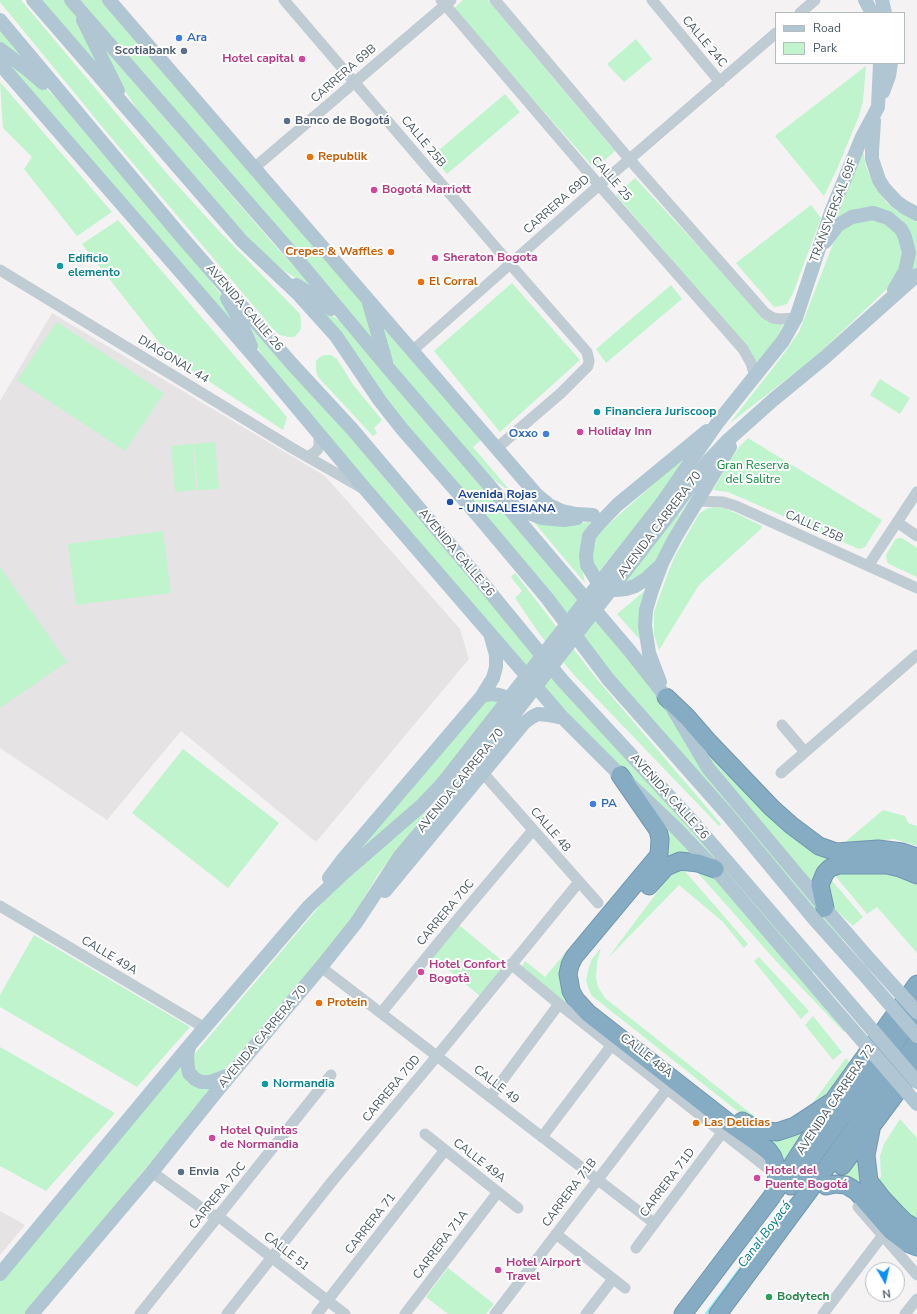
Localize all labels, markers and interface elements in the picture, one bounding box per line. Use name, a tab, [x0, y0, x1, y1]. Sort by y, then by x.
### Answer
legend	[775, 12, 905, 64]
street label: CALLE 24C	[678, 14, 730, 70]
text: Road	[813, 20, 841, 36]
place label: Ara	[187, 31, 207, 45]
marker: Ara	[174, 33, 184, 43]
text: Park	[813, 40, 837, 56]
street label: CARRERA 69B	[308, 42, 380, 106]
place label: Scotiabank	[115, 44, 176, 58]
marker: Scotiabank	[179, 46, 189, 56]
place label: Hotel capital	[222, 52, 294, 66]
marker: Hotel capital	[297, 54, 307, 64]
place label: Banco de Bogotá	[295, 114, 390, 128]
street label: CALLE 25B	[397, 114, 449, 170]
marker: Banco de Bogotá	[282, 116, 292, 126]
place label: Republik	[318, 150, 367, 164]
marker: Republik	[305, 152, 315, 162]
street label: CALLE 25	[588, 154, 634, 204]
street label: TRANSVERSAL 69F	[808, 157, 860, 265]
street label: CARRERA 69D	[521, 172, 593, 238]
place label: Bogotá Marriott	[382, 183, 471, 197]
marker: Bogotá Marriott	[369, 185, 379, 195]
place label: Crepes & Waffles	[285, 245, 383, 259]
marker: Crepes & Waffles	[386, 247, 396, 257]
place label: Sheraton Bogota	[443, 251, 537, 265]
place label: Edificio elemento	[68, 252, 120, 280]
marker: Sheraton Bogota	[430, 253, 440, 263]
marker: Edificio elemento	[55, 261, 65, 271]
street label: AVENIDA CALLE 26	[202, 262, 286, 354]
place label: El Corral	[429, 275, 478, 289]
marker: El Corral	[416, 277, 426, 287]
street label: DIAGONAL 44	[135, 333, 211, 387]
place label: Financiera Juriscoop	[605, 405, 716, 419]
marker: Financiera Juriscoop	[592, 407, 602, 417]
place label: Holiday Inn	[588, 425, 652, 439]
place label: Oxxo	[509, 427, 538, 441]
marker: Holiday Inn	[575, 427, 585, 437]
marker: Oxxo	[541, 429, 551, 439]
park label: Gran Reserva del Salitre	[717, 459, 789, 487]
street label: AVENIDA CARRERA 70	[615, 469, 705, 581]
place label: Avenida Rojas - UNISALESIANA	[458, 488, 556, 516]
marker: Avenida Rojas - UNISALESIANA	[445, 497, 455, 507]
street label: AVENIDA CALLE 26	[415, 506, 497, 600]
street label: CALLE 25B	[783, 508, 845, 546]
street label: AVENIDA CARRERA 70	[415, 726, 507, 836]
street label: AVENIDA CALLE 26	[627, 751, 711, 843]
place label: PA	[601, 797, 617, 811]
marker: PA	[588, 799, 598, 809]
street label: CALLE 48	[527, 805, 573, 855]
street label: CARRERA 70C	[414, 877, 478, 949]
street label: CALLE 49A	[78, 934, 140, 978]
place label: Hotel Confort Bogotà	[429, 958, 506, 986]
marker: Hotel Confort Bogotà	[416, 967, 426, 977]
street label: AVENIDA CARRERA 70	[216, 983, 310, 1091]
place label: Protein	[327, 996, 367, 1010]
marker: Protein	[314, 998, 324, 1008]
street label: CALLE 48A	[617, 1031, 675, 1081]
street label: AVENIDA CARRERA 72	[794, 1042, 878, 1158]
street label: CARRERA 70D	[360, 1053, 424, 1125]
street label: CALLE 49	[470, 1063, 522, 1107]
place label: Normandia	[273, 1077, 335, 1091]
marker: Normandia	[260, 1079, 270, 1089]
place label: Las Delicias	[704, 1116, 770, 1130]
marker: Las Delicias	[691, 1118, 701, 1128]
place label: Hotel Quintas de Normandia	[220, 1124, 298, 1152]
marker: Hotel Quintas de Normandia	[207, 1133, 217, 1143]
street label: CALLE 49A	[450, 1136, 508, 1186]
street label: CARRERA 71D	[637, 1146, 699, 1220]
street label: CARRERA 71B	[540, 1156, 600, 1230]
street label: CARRERA 70C	[187, 1160, 249, 1232]
place label: Hotel del Puente Bogotá	[765, 1164, 848, 1192]
place label: Envia	[189, 1165, 219, 1179]
marker: Envia	[176, 1167, 186, 1177]
marker: Hotel del Puente Bogotá	[752, 1173, 762, 1183]
street label: CARRERA 71	[343, 1190, 399, 1258]
water label: Canal Boyacá	[735, 1199, 795, 1271]
street label: CARRERA 71A	[410, 1208, 472, 1282]
street label: CALLE 51	[260, 1230, 312, 1274]
place label: Hotel Airport Travel	[506, 1256, 581, 1284]
north arrow	[865, 1262, 905, 1302]
marker: Hotel Airport Travel	[493, 1265, 503, 1275]
text: N	[881, 1285, 892, 1301]
place label: Bodytech	[777, 1290, 830, 1304]
marker: Bodytech	[764, 1292, 774, 1302]

